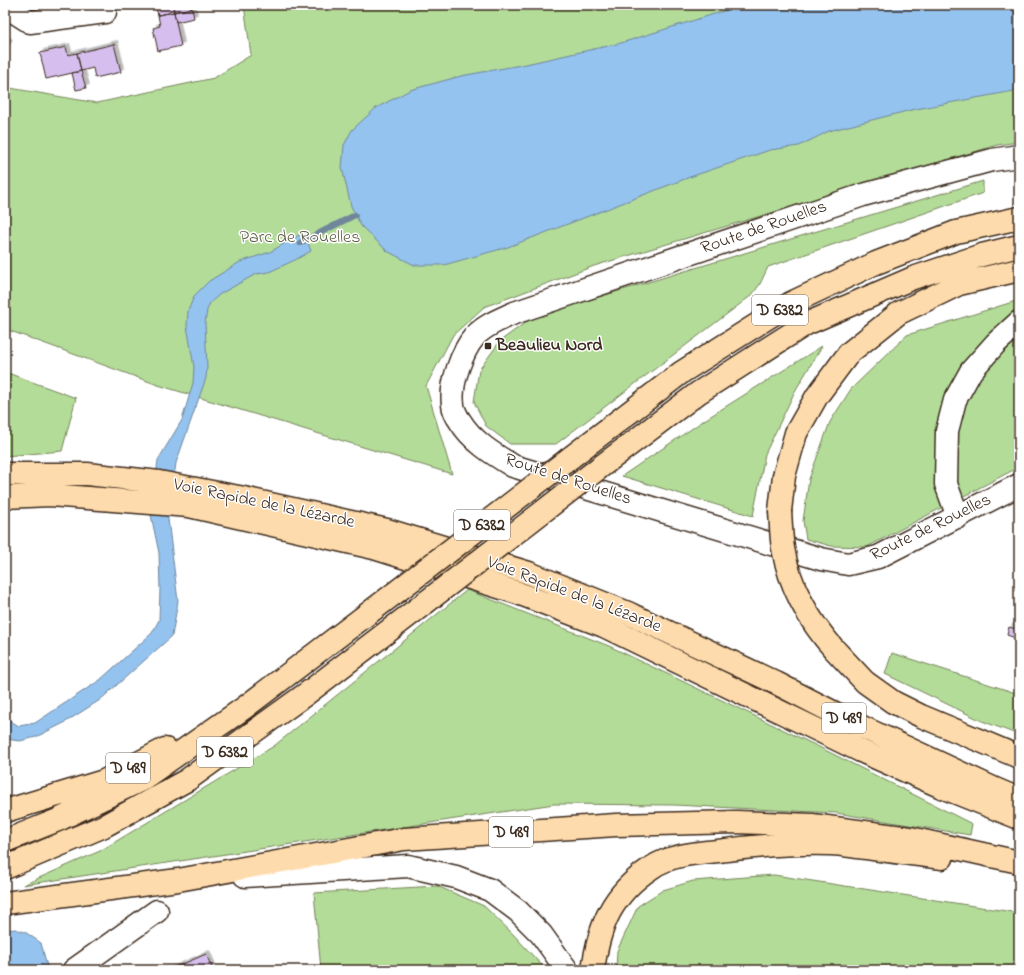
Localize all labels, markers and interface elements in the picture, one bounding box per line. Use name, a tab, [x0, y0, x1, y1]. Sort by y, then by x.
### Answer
street label: Route de Rouelles	[697, 194, 831, 262]
park label: Parc de Rouelles	[240, 225, 360, 251]
road number: D 6382	[752, 295, 808, 325]
place label: Beaulieu Nord	[495, 333, 603, 359]
marker: Beaulieu Nord	[483, 341, 493, 351]
street label: Route de Rouelles	[501, 447, 635, 513]
street label: Voie Rapide de la Lézarde	[170, 472, 358, 536]
street label: Route de Rouelles	[866, 487, 996, 569]
road number: D 6382	[454, 510, 510, 540]
street label: Voie Rapide de la Lézarde	[482, 549, 666, 641]
road number: D 489	[822, 703, 866, 733]
road number: D 6382	[197, 737, 253, 767]
road number: D 489	[106, 753, 150, 783]
road number: D 489	[489, 817, 533, 847]

